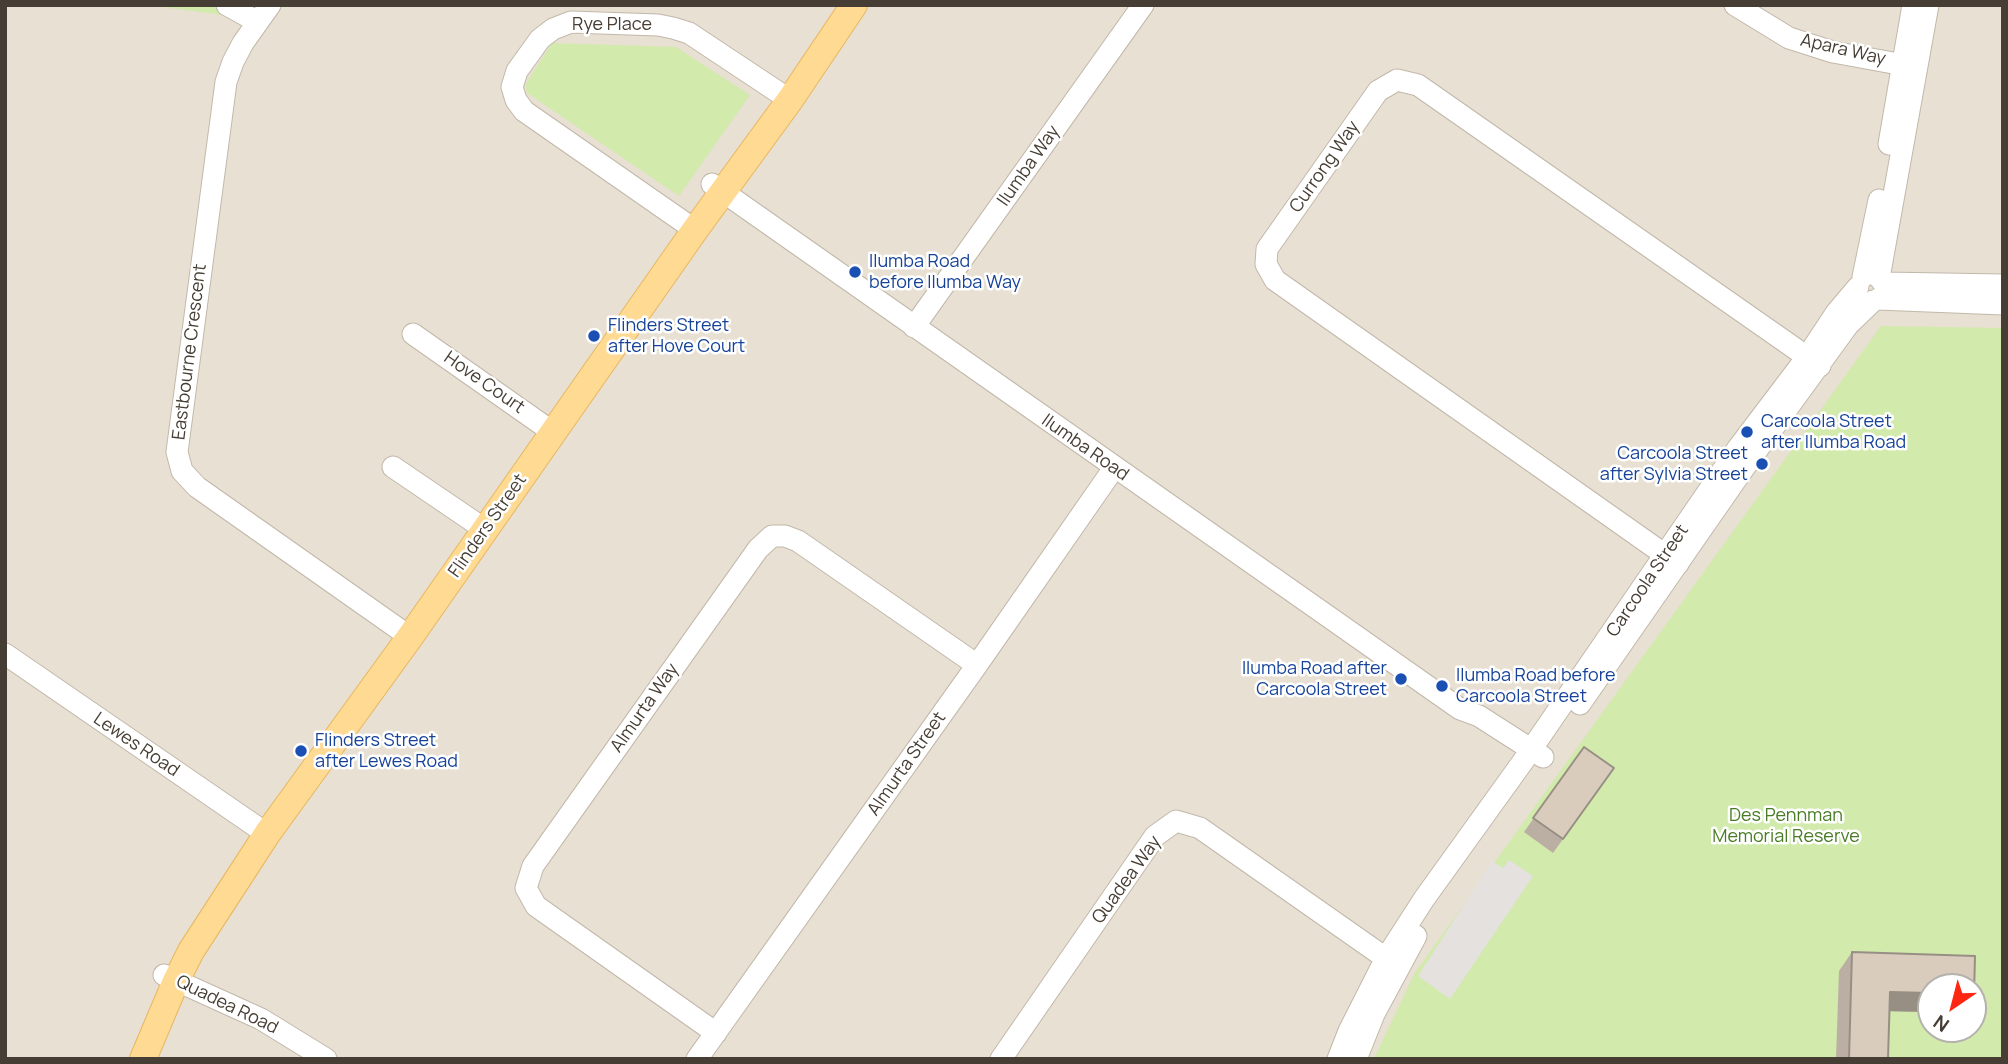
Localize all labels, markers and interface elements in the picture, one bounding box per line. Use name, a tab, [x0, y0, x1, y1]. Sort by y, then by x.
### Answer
street label: Rye Place	[572, 14, 652, 36]
street label: Apara Way	[1798, 30, 1888, 70]
street label: Currong Way	[1285, 117, 1365, 217]
street label: Ilumba Way	[993, 121, 1065, 211]
place label: Ilumba Road before Ilumba Way	[869, 251, 1021, 294]
street label: Eastbourne Crescent	[168, 263, 212, 441]
marker: Ilumba Road before Ilumba Way	[847, 264, 863, 280]
place label: Flinders Street after Hove Court	[608, 315, 745, 358]
marker: Flinders Street after Hove Court	[586, 328, 602, 344]
street label: Hove Court	[440, 347, 528, 419]
street label: Ilumba Road	[1037, 410, 1133, 486]
place label: Carcoola Street after Ilumba Road	[1761, 411, 1906, 453]
marker: Carcoola Street after Ilumba Road	[1739, 424, 1755, 440]
place label: Carcoola Street after Sylvia Street	[1600, 443, 1748, 486]
marker: Carcoola Street after Sylvia Street	[1754, 456, 1770, 472]
street label: Flinders Street	[444, 470, 532, 582]
street label: Carcoola Street	[1602, 521, 1694, 641]
place label: Ilumba Road after Carcoola Street	[1242, 658, 1387, 700]
street label: Almurta Way	[606, 659, 684, 757]
place label: Ilumba Road before Carcoola Street	[1456, 665, 1616, 708]
marker: Ilumba Road after Carcoola Street	[1393, 671, 1409, 687]
marker: Ilumba Road before Carcoola Street	[1434, 678, 1450, 694]
street label: Lewes Road	[89, 708, 183, 782]
street label: Almurta Street	[863, 708, 951, 820]
place label: Flinders Street after Lewes Road	[315, 730, 458, 772]
marker: Flinders Street after Lewes Road	[293, 743, 309, 759]
park label: Des Pennman Memorial Reserve	[1712, 805, 1860, 848]
street label: Quadea Way	[1088, 832, 1166, 928]
street label: Quadea Road	[172, 971, 282, 1039]
north arrow	[1917, 973, 1987, 1043]
text: N	[1928, 1009, 1954, 1038]

